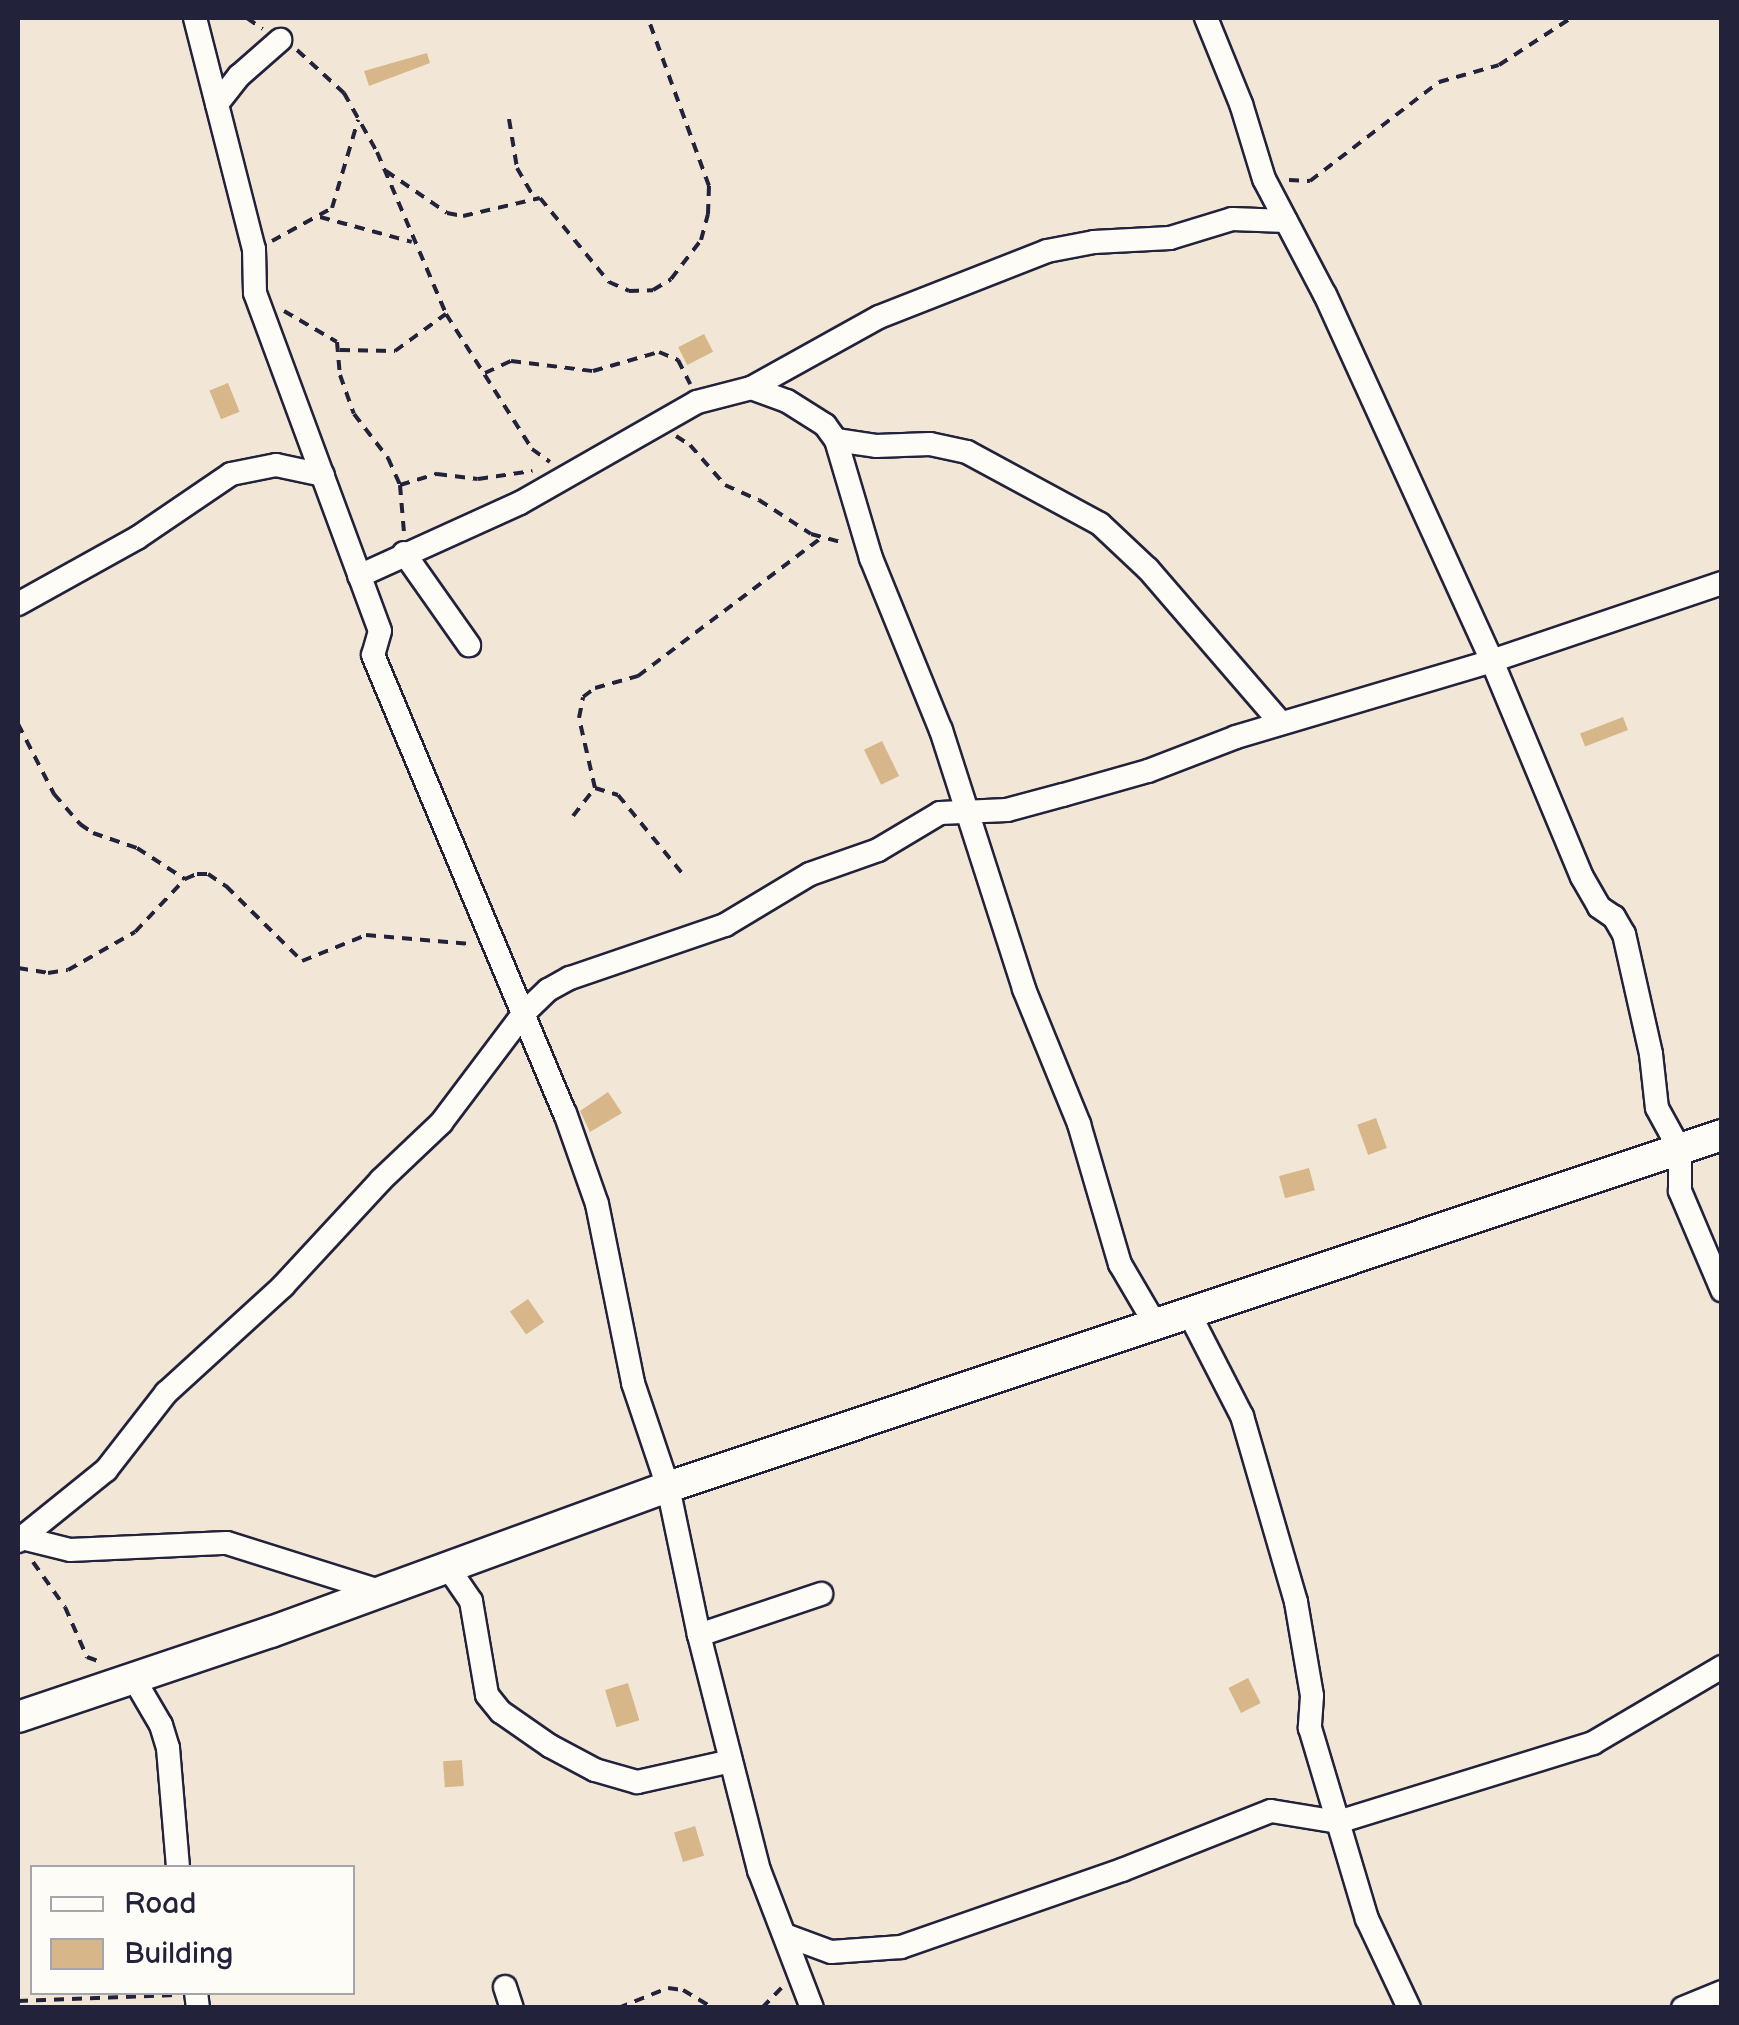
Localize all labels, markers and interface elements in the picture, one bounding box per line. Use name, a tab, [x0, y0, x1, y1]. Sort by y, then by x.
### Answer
legend	[30, 1865, 355, 1995]
text: Road	[124, 1886, 197, 1922]
text: Building	[124, 1936, 233, 1972]

